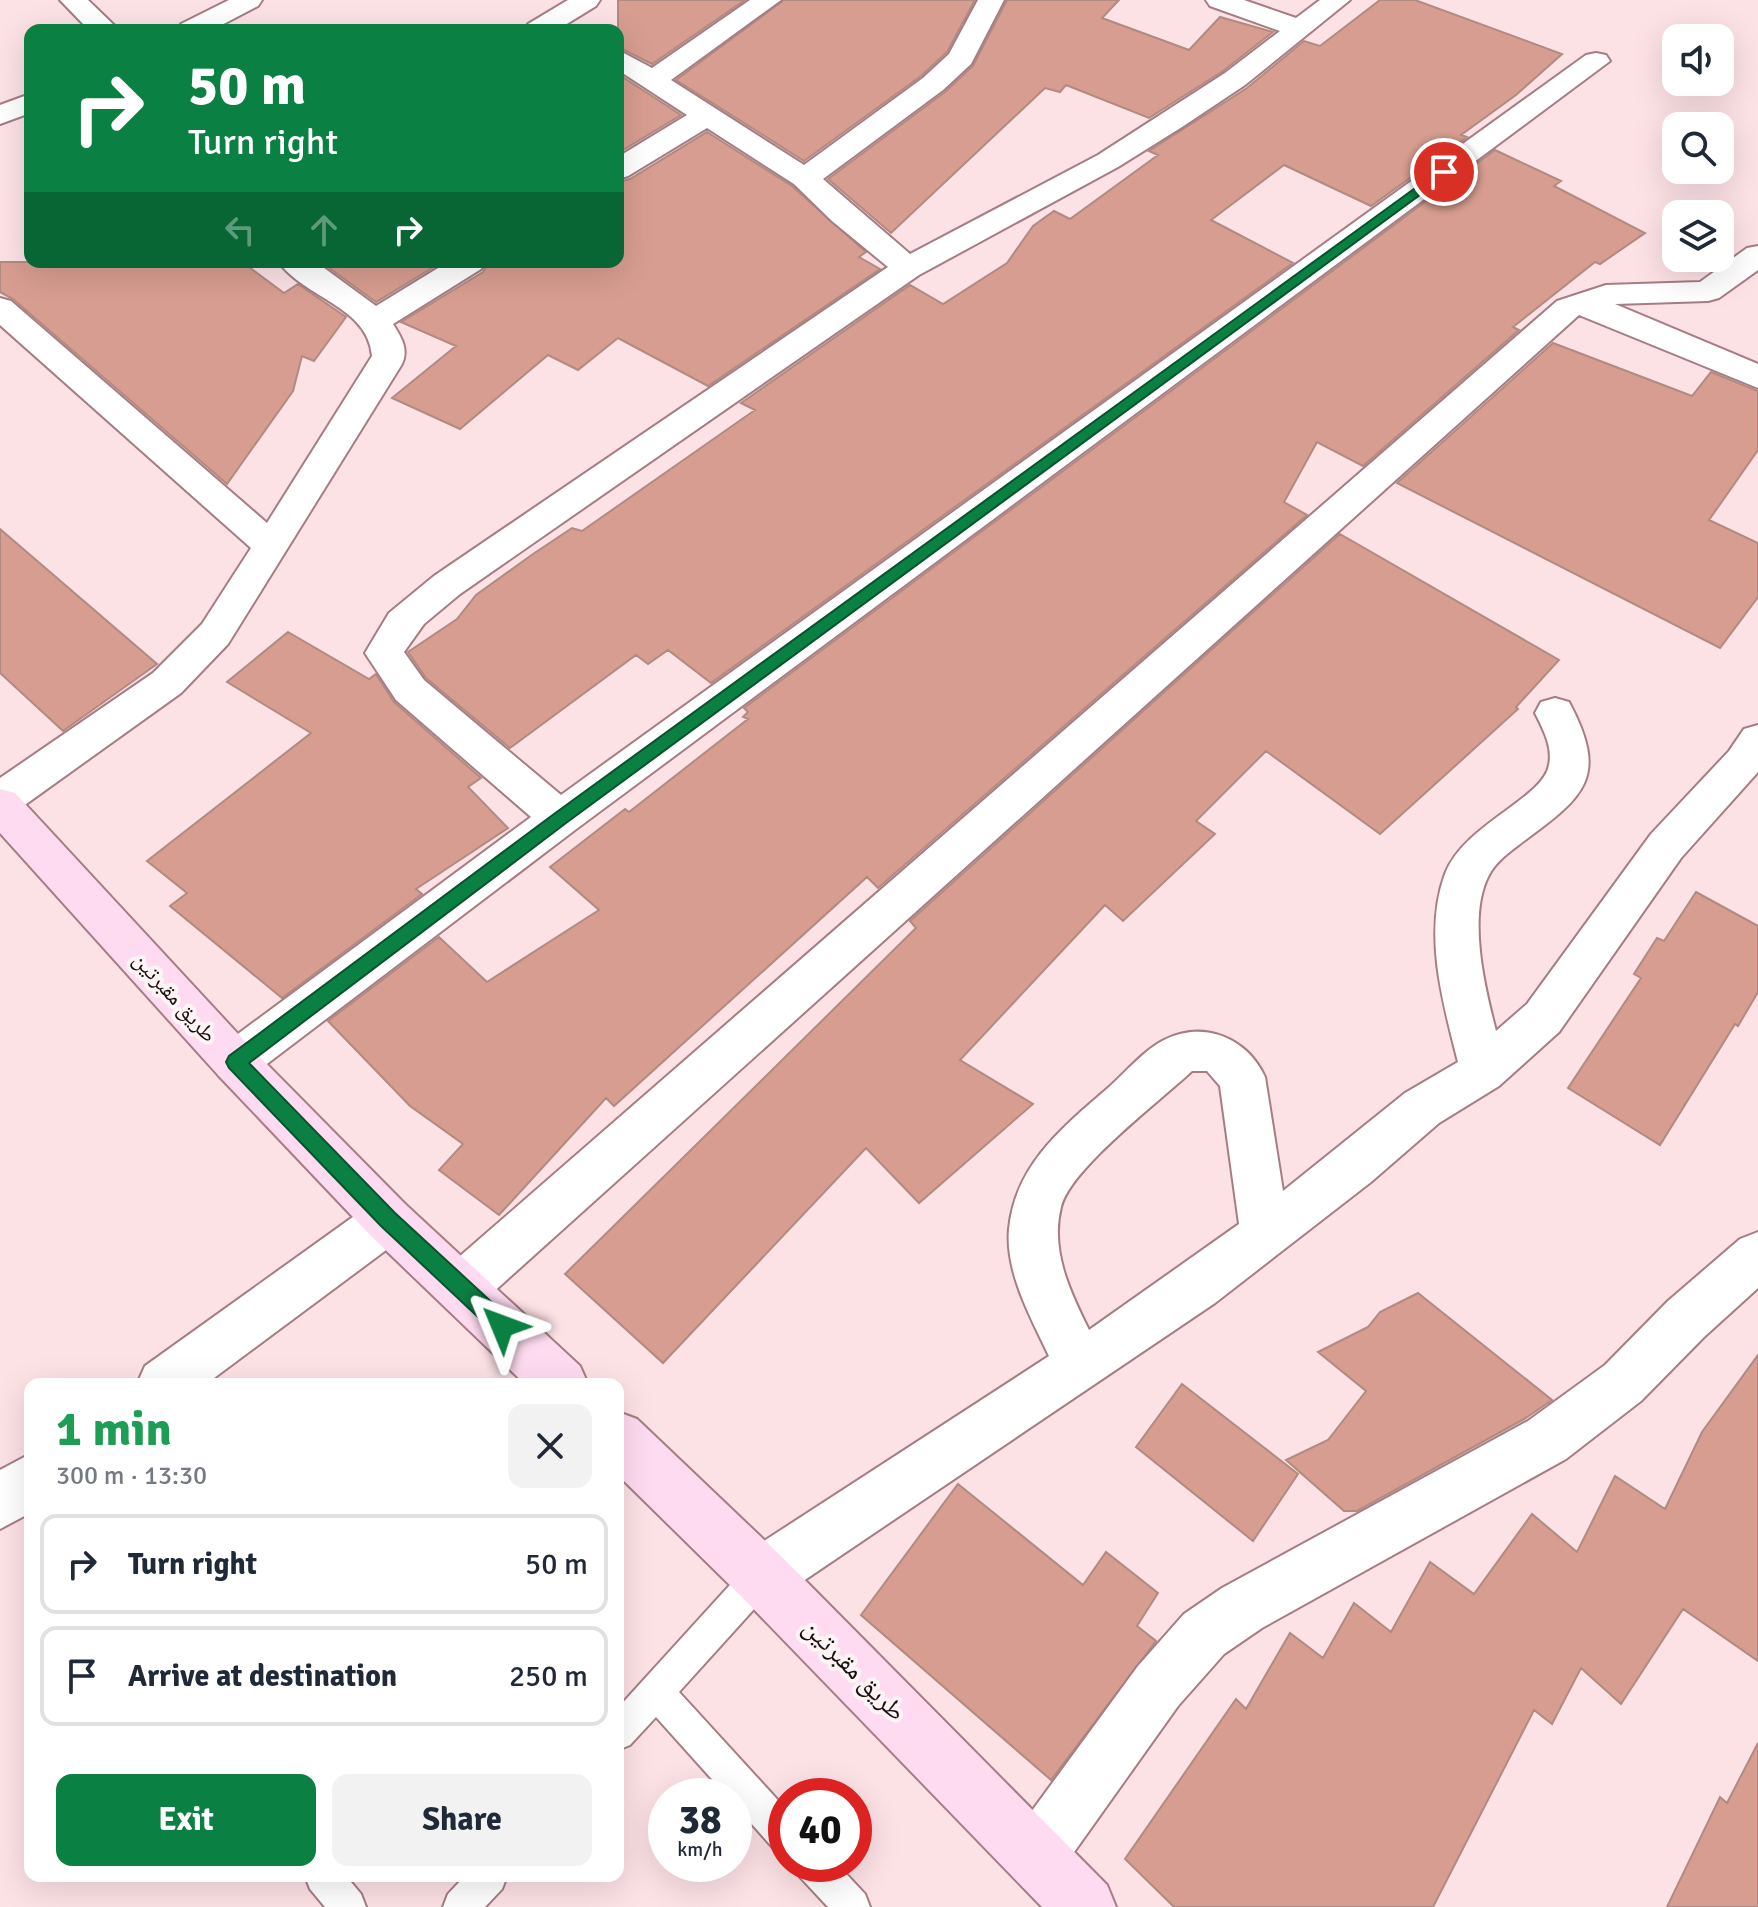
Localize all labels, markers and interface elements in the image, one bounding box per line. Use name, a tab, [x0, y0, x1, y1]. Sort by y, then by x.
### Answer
map controls	[1662, 24, 1734, 272]
button: sound	[1662, 24, 1734, 96]
text: 50 m	[188, 51, 306, 120]
icon: right	[56, 56, 160, 160]
button: search	[1662, 112, 1734, 184]
text: Turn right	[188, 120, 338, 165]
pin	[1410, 138, 1478, 206]
icon: arrive	[1422, 150, 1466, 194]
button: layers	[1662, 200, 1734, 272]
icon: left	[218, 208, 262, 252]
icon: ahead	[302, 208, 346, 252]
icon: right	[386, 208, 430, 252]
street label: طريق مقبرتين	[127, 946, 223, 1048]
position arrow	[460, 1284, 544, 1368]
text: 1 min	[56, 1400, 172, 1459]
button: close	[508, 1404, 592, 1488]
text: 300 m · 13:30	[56, 1460, 207, 1492]
icon: right	[60, 1542, 104, 1586]
text: Turn right	[128, 1546, 257, 1583]
text: 50 m	[525, 1546, 588, 1583]
street label: طريق مقبرتين	[796, 1612, 912, 1728]
icon: arrive	[60, 1654, 104, 1698]
text: Arrive at destination	[128, 1658, 397, 1695]
text: 250 m	[509, 1658, 588, 1695]
button: Exit	[56, 1774, 316, 1866]
button: Share	[332, 1774, 592, 1866]
speed limit sign: 40	[768, 1778, 872, 1882]
text: 38	[678, 1795, 722, 1845]
text: km/h	[677, 1837, 723, 1862]

